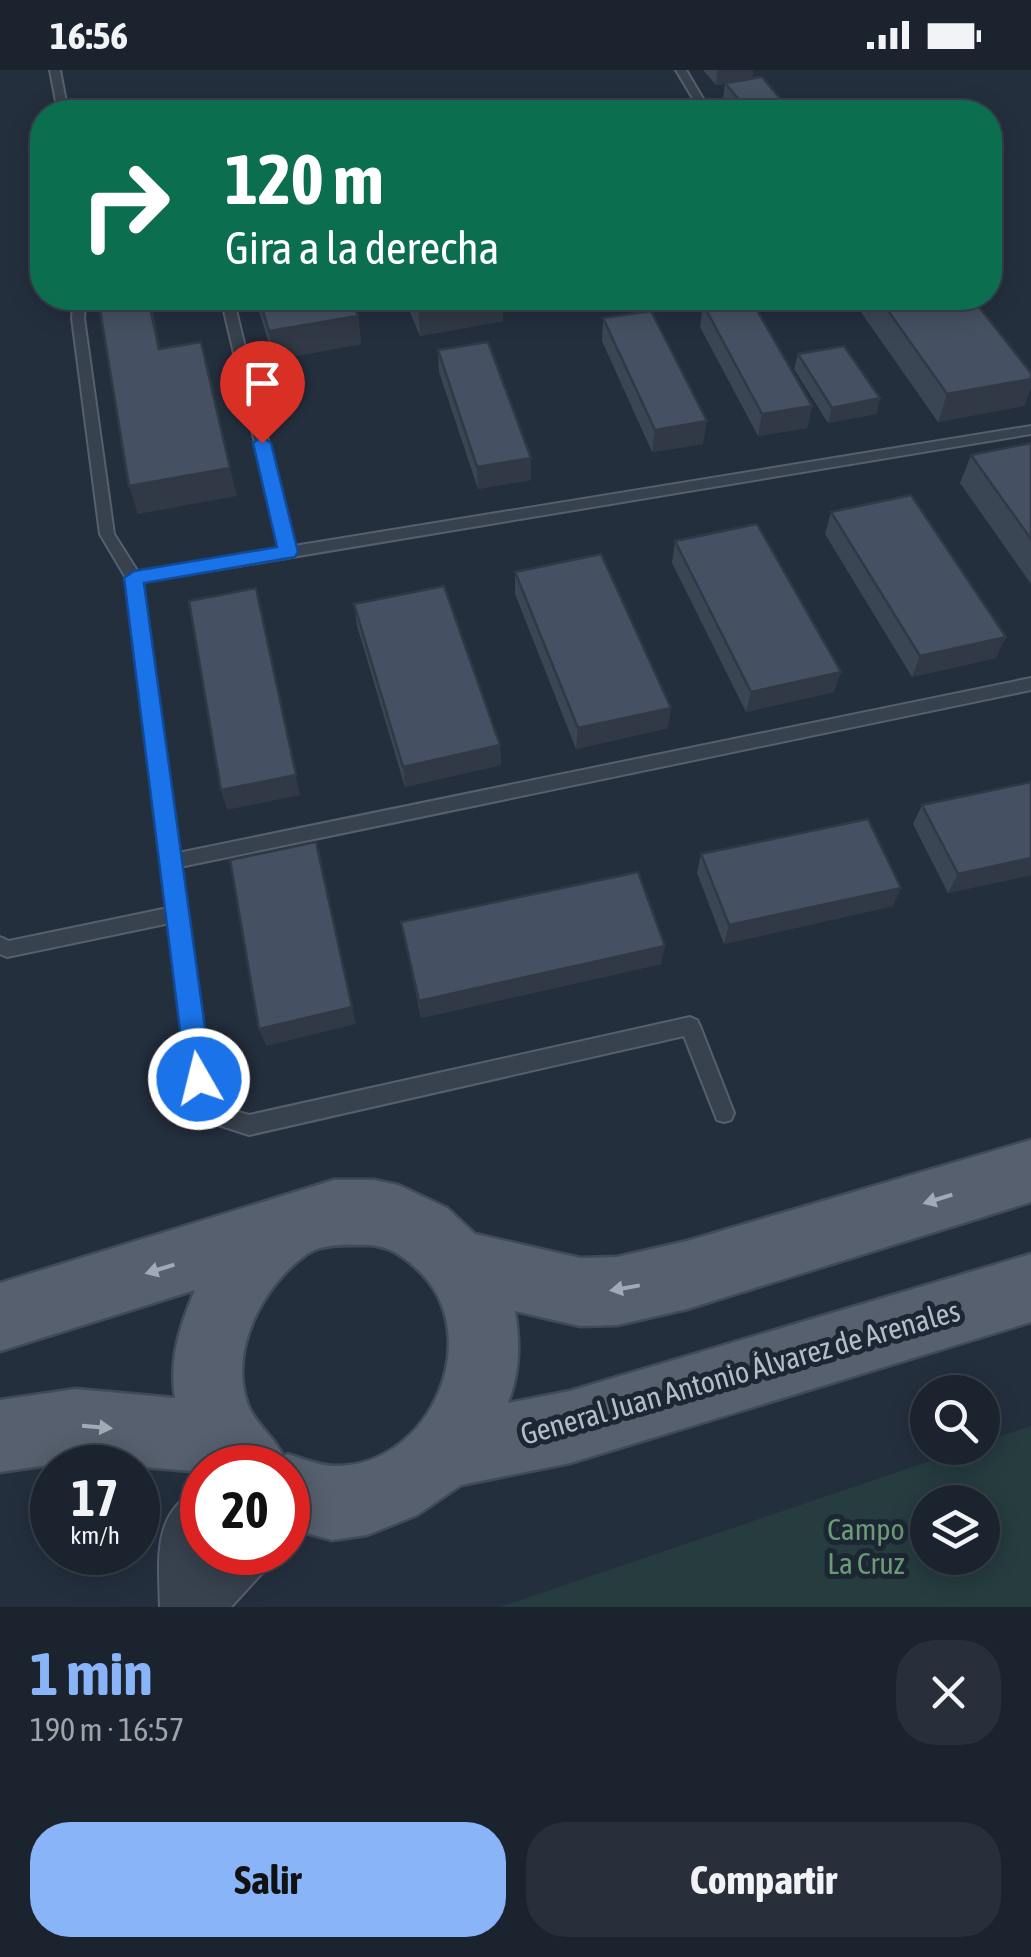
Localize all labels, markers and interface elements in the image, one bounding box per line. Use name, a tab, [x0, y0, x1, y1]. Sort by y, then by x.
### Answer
text: 16:56	[50, 14, 128, 57]
text: 120 m	[225, 139, 384, 219]
icon: right	[60, 140, 190, 270]
text: Gira a la derecha	[225, 222, 499, 274]
pin	[220, 341, 305, 444]
icon: arrive	[235, 356, 290, 411]
position arrow	[147, 1027, 251, 1131]
one-way arrow	[922, 1192, 952, 1207]
one-way arrow	[145, 1262, 175, 1277]
one-way arrow	[609, 1281, 640, 1296]
street label: General Juan Antonio Álvarez de Arenales	[517, 1293, 963, 1451]
map controls	[910, 1375, 1000, 1575]
button: search	[910, 1375, 1000, 1465]
one-way arrow	[81, 1420, 113, 1436]
speed limit sign: 20	[180, 1445, 310, 1575]
text: 17	[71, 1469, 118, 1527]
button: layers	[910, 1485, 1000, 1575]
park label: Campo La Cruz	[827, 1512, 905, 1580]
text: km/h	[70, 1521, 120, 1549]
text: 1 min	[30, 1639, 153, 1708]
button: close	[896, 1640, 1001, 1745]
text: 190 m · 16:57	[30, 1711, 184, 1748]
button: Salir	[30, 1822, 506, 1937]
button: Compartir	[526, 1822, 1001, 1937]

